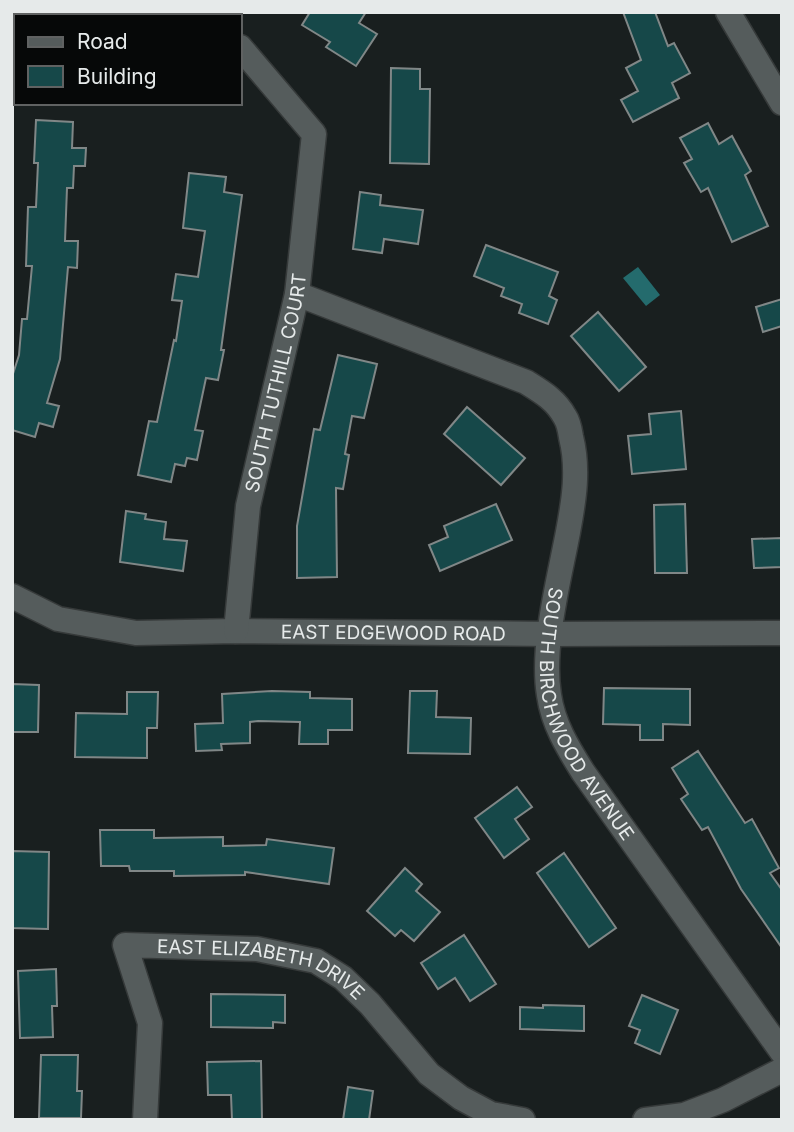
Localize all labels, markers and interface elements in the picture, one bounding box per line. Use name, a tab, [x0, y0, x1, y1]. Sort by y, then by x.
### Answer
legend	[14, 14, 242, 105]
text: Road	[77, 29, 128, 54]
text: Building	[77, 64, 157, 89]
street label: SOUTH TUTHILL COURT	[240, 272, 311, 495]
street label: SOUTH BIRCHWOOD AVENUE	[535, 586, 639, 844]
street label: EAST EDGEWOOD ROAD	[281, 620, 506, 645]
street label: EAST ELIZABETH DRIVE	[157, 934, 370, 1004]

